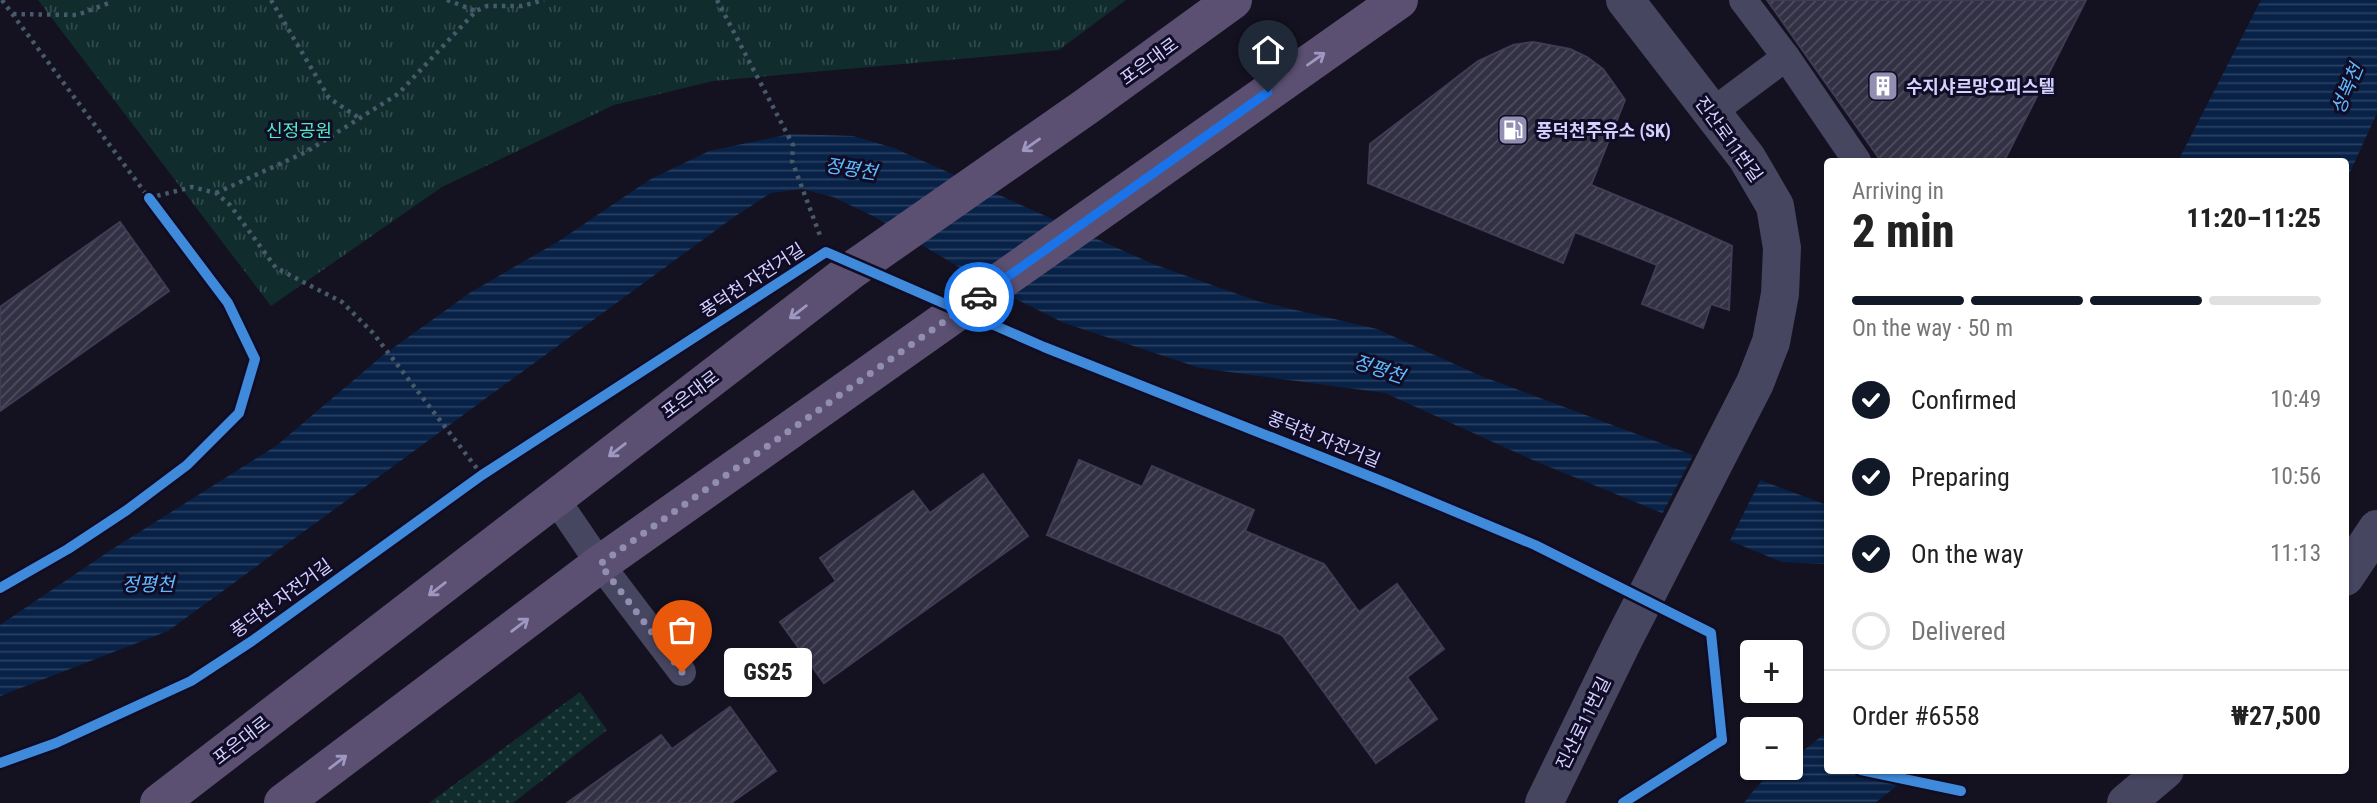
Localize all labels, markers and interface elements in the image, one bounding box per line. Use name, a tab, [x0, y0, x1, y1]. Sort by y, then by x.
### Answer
pin	[1238, 20, 1298, 92]
icon: home	[1249, 31, 1287, 69]
street label: 포은대로	[1116, 33, 1182, 89]
one-way arrow	[1306, 52, 1325, 66]
water label: 성복천	[2326, 59, 2368, 118]
building icon: 수지샤르망오피스텔	[1866, 69, 1900, 103]
place label: 수지샤르망오피스텔	[1906, 76, 2055, 97]
street label: 진산로11번길	[1691, 92, 1767, 186]
fuel station icon: 풍덕천주유소 (SK)	[1496, 113, 1530, 147]
park label: 신정공원	[266, 120, 332, 141]
place label: 풍덕천주유소 (SK)	[1536, 120, 1671, 142]
one-way arrow	[1022, 138, 1041, 152]
water label: 정평천	[823, 154, 880, 185]
text: Arriving in	[1852, 178, 1944, 205]
text: 11:20–11:25	[2187, 203, 2321, 233]
text: 2 min	[1852, 204, 1955, 258]
street label: 풍덕천 자전거길	[696, 238, 808, 322]
courier	[944, 262, 1014, 332]
icon: car	[960, 278, 998, 316]
one-way arrow	[789, 304, 807, 319]
text: On the way · 50 m	[1852, 315, 2013, 342]
water label: 정평천	[1351, 350, 1409, 389]
street label: 포은대로	[657, 366, 723, 422]
icon: check	[1852, 381, 1890, 419]
text: Confirmed	[1911, 385, 2017, 415]
text: 10:49	[2270, 386, 2321, 413]
street label: 풍덕천 자전거길	[1264, 407, 1384, 471]
one-way arrow	[608, 443, 627, 458]
icon: check	[1852, 458, 1890, 496]
text: Preparing	[1911, 462, 2010, 492]
text: 10:56	[2270, 463, 2321, 490]
icon: check	[1852, 535, 1890, 573]
text: On the way	[1911, 539, 2024, 569]
text: 11:13	[2270, 540, 2321, 567]
street label: 풍덕천 자전거길	[226, 554, 336, 642]
water label: 정평천	[122, 573, 176, 596]
one-way arrow	[428, 581, 447, 596]
pin	[652, 600, 712, 672]
icon: bag	[663, 611, 701, 649]
text: Delivered	[1911, 616, 2006, 646]
one-way arrow	[510, 618, 529, 633]
map controls	[1740, 640, 1803, 780]
button: +	[1740, 640, 1803, 703]
callout: GS25	[724, 648, 812, 696]
text: GS25	[743, 659, 793, 686]
street label: 진산로11번길	[1552, 673, 1614, 773]
text: Order #6558	[1852, 701, 1980, 731]
text: ₩27,500	[2231, 701, 2321, 731]
street label: 포은대로	[208, 711, 274, 769]
button: −	[1740, 717, 1803, 780]
one-way arrow	[328, 755, 347, 769]

